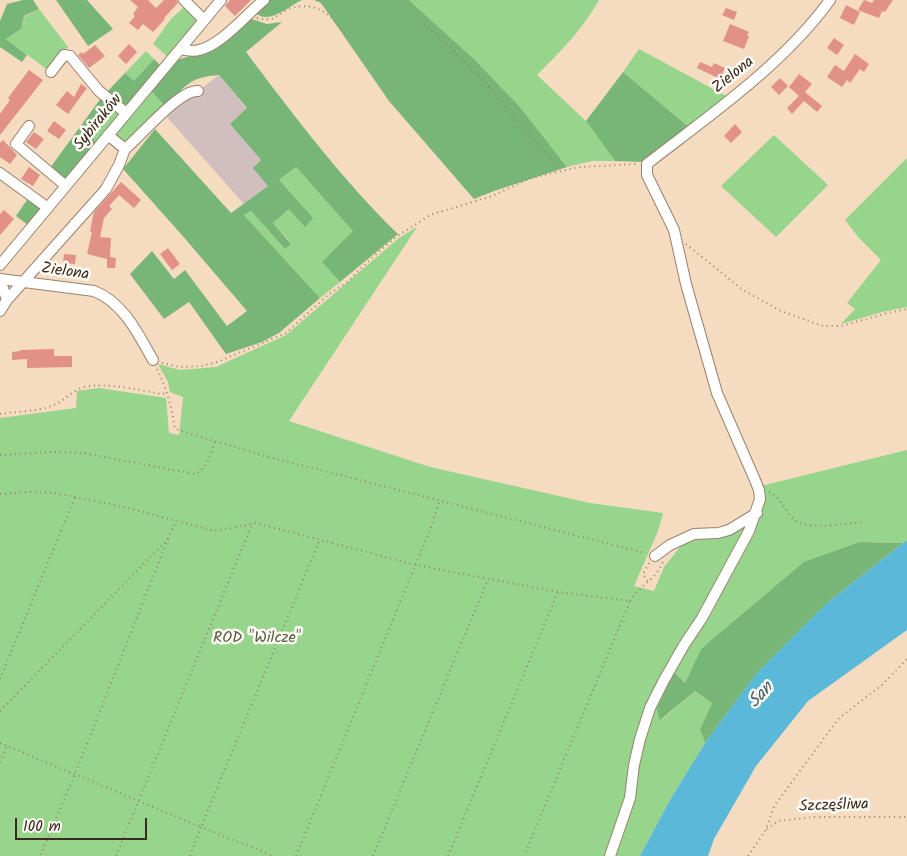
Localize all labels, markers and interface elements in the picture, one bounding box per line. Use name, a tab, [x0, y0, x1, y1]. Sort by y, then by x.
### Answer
street label: Zielona	[709, 53, 759, 99]
street label: Sybiraków	[71, 91, 127, 155]
street label: Zielona	[40, 260, 90, 286]
park label: ROD "Wilcze"	[213, 629, 301, 649]
water label: San	[745, 679, 779, 713]
street label: Szczęśliwa	[799, 796, 869, 818]
scale bar	[18, 808, 150, 840]
text: 100 m	[23, 815, 61, 839]

